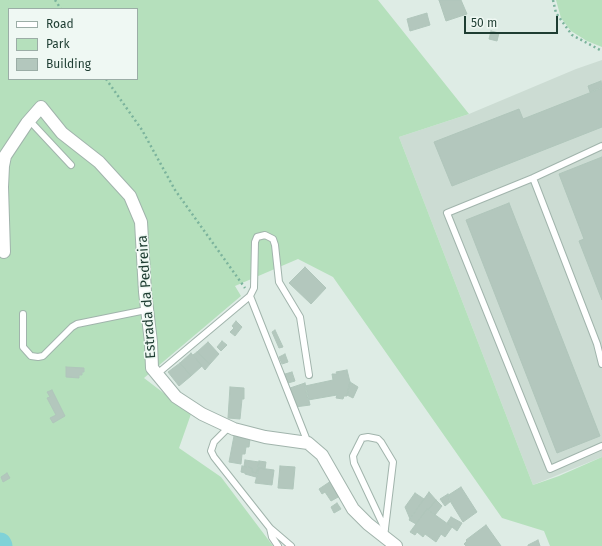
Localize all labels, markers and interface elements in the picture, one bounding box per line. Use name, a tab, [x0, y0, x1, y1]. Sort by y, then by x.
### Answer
legend	[8, 8, 138, 80]
scale bar	[466, 8, 560, 34]
text: 50 m	[471, 16, 497, 30]
text: Road	[46, 17, 74, 31]
text: Park	[46, 37, 70, 51]
text: Building	[46, 57, 91, 71]
street label: Estrada da Pedreira	[134, 235, 160, 359]

